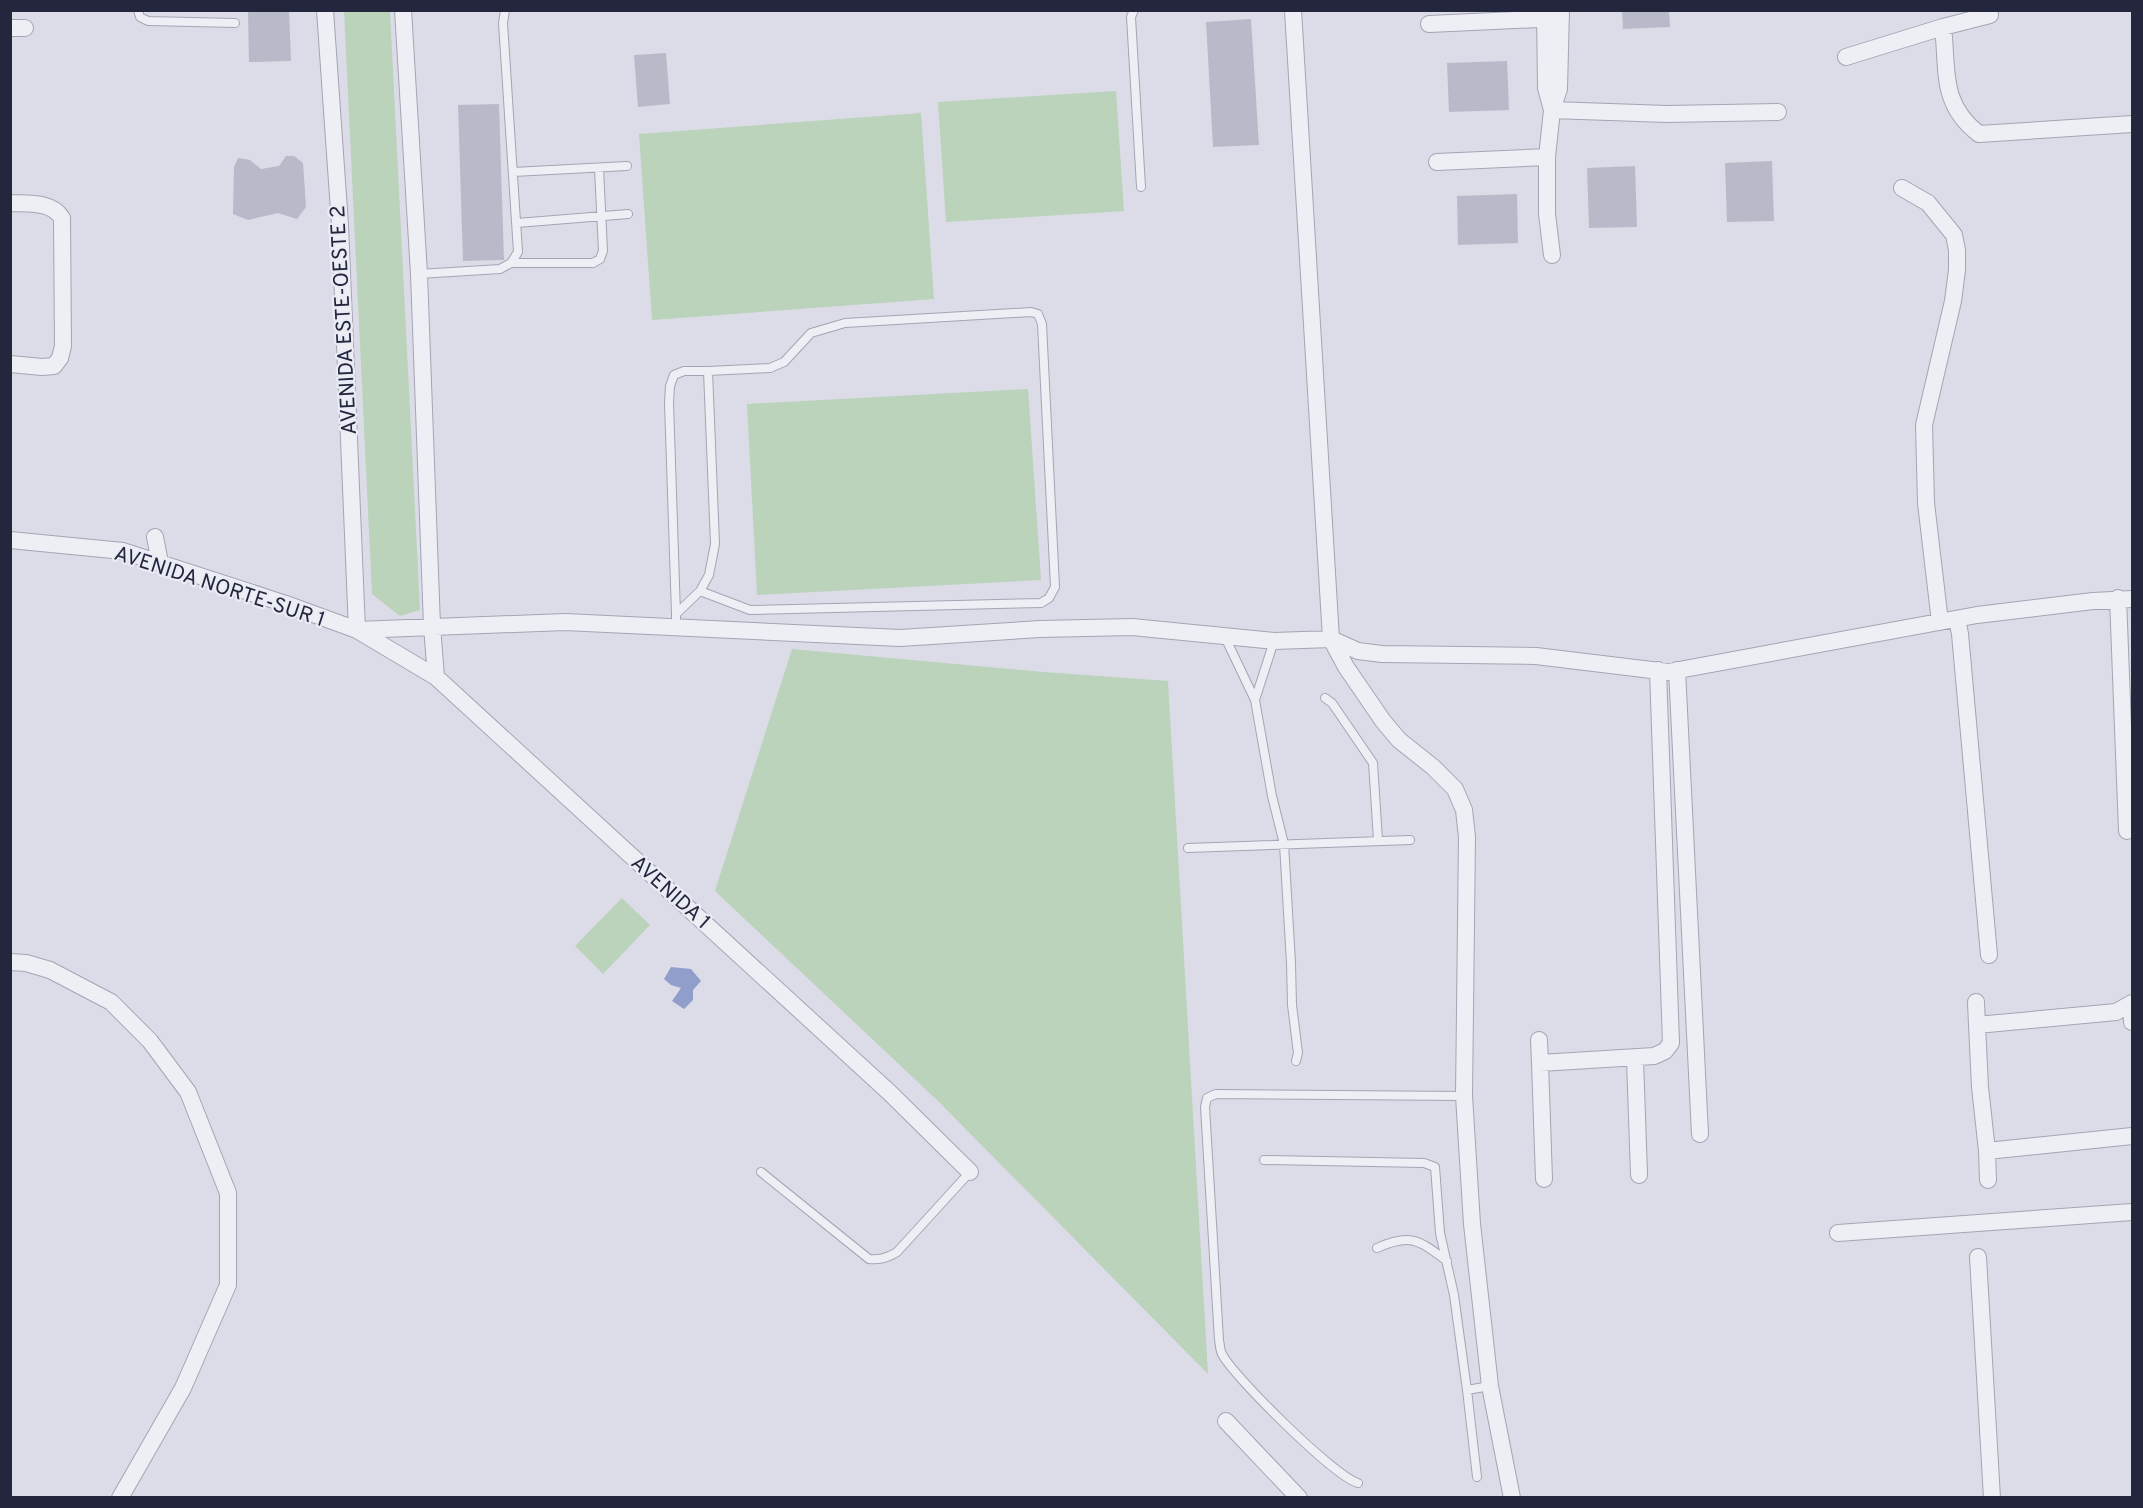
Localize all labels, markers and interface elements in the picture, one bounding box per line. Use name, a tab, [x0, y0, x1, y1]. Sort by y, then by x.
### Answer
street label: AVENIDA ESTE-OESTE 2	[325, 204, 364, 435]
street label: AVENIDA NORTE-SUR 1	[111, 541, 328, 634]
street label: AVENIDA 1	[624, 850, 716, 936]

